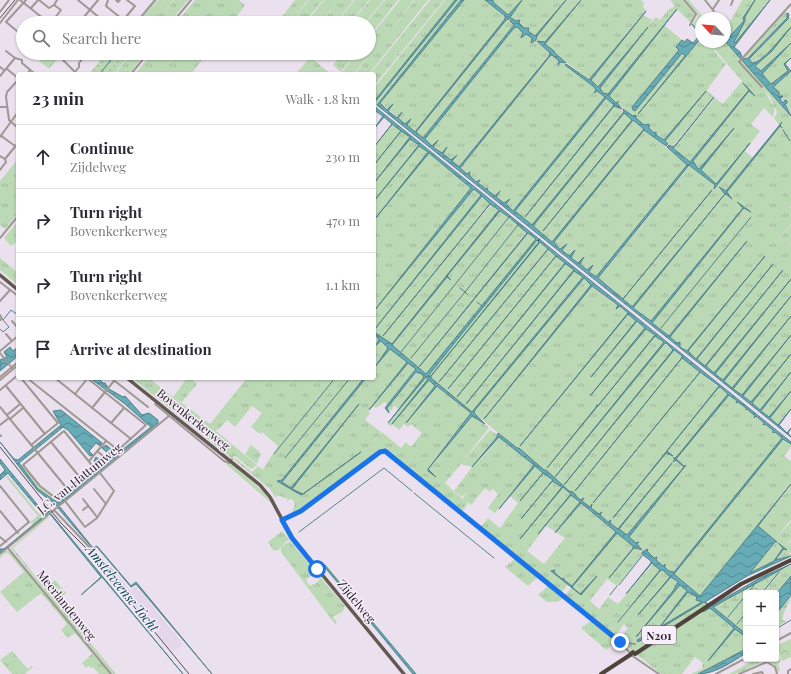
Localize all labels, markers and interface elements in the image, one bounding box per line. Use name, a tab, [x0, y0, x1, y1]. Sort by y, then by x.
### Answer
north arrow	[695, 12, 731, 48]
search box	[16, 16, 376, 60]
icon: search	[30, 27, 52, 49]
text: Search here	[62, 28, 141, 48]
text: 23 min	[32, 87, 84, 109]
text: Walk · 1.8 km	[285, 90, 360, 107]
text: Continue	[70, 138, 134, 158]
icon: ahead	[32, 146, 54, 168]
text: 230 m	[325, 148, 360, 165]
text: Zijdelweg	[70, 158, 126, 175]
text: Turn right	[70, 202, 143, 222]
icon: right	[32, 210, 54, 232]
text: 470 m	[326, 212, 360, 229]
text: Bovenkerkerweg	[70, 222, 167, 239]
text: Turn right	[70, 266, 143, 286]
icon: right	[32, 274, 54, 296]
text: 1.1 km	[326, 276, 360, 293]
text: Bovenkerkerweg	[70, 286, 167, 303]
icon: arrive	[32, 338, 54, 360]
text: Arrive at destination	[70, 339, 212, 359]
street label: Bovenkerkerweg	[154, 385, 234, 454]
street label: J.C. van Hattumweg	[33, 438, 125, 518]
water label: Amstelveense Tocht	[81, 540, 164, 635]
route start	[308, 560, 326, 578]
street label: Meerlandenweg	[34, 567, 101, 644]
street label: Zijdelweg	[334, 576, 380, 627]
map controls	[743, 590, 779, 662]
button: +	[743, 590, 779, 626]
road number: N201	[642, 626, 676, 644]
button: −	[743, 626, 779, 662]
route end	[611, 633, 629, 651]

